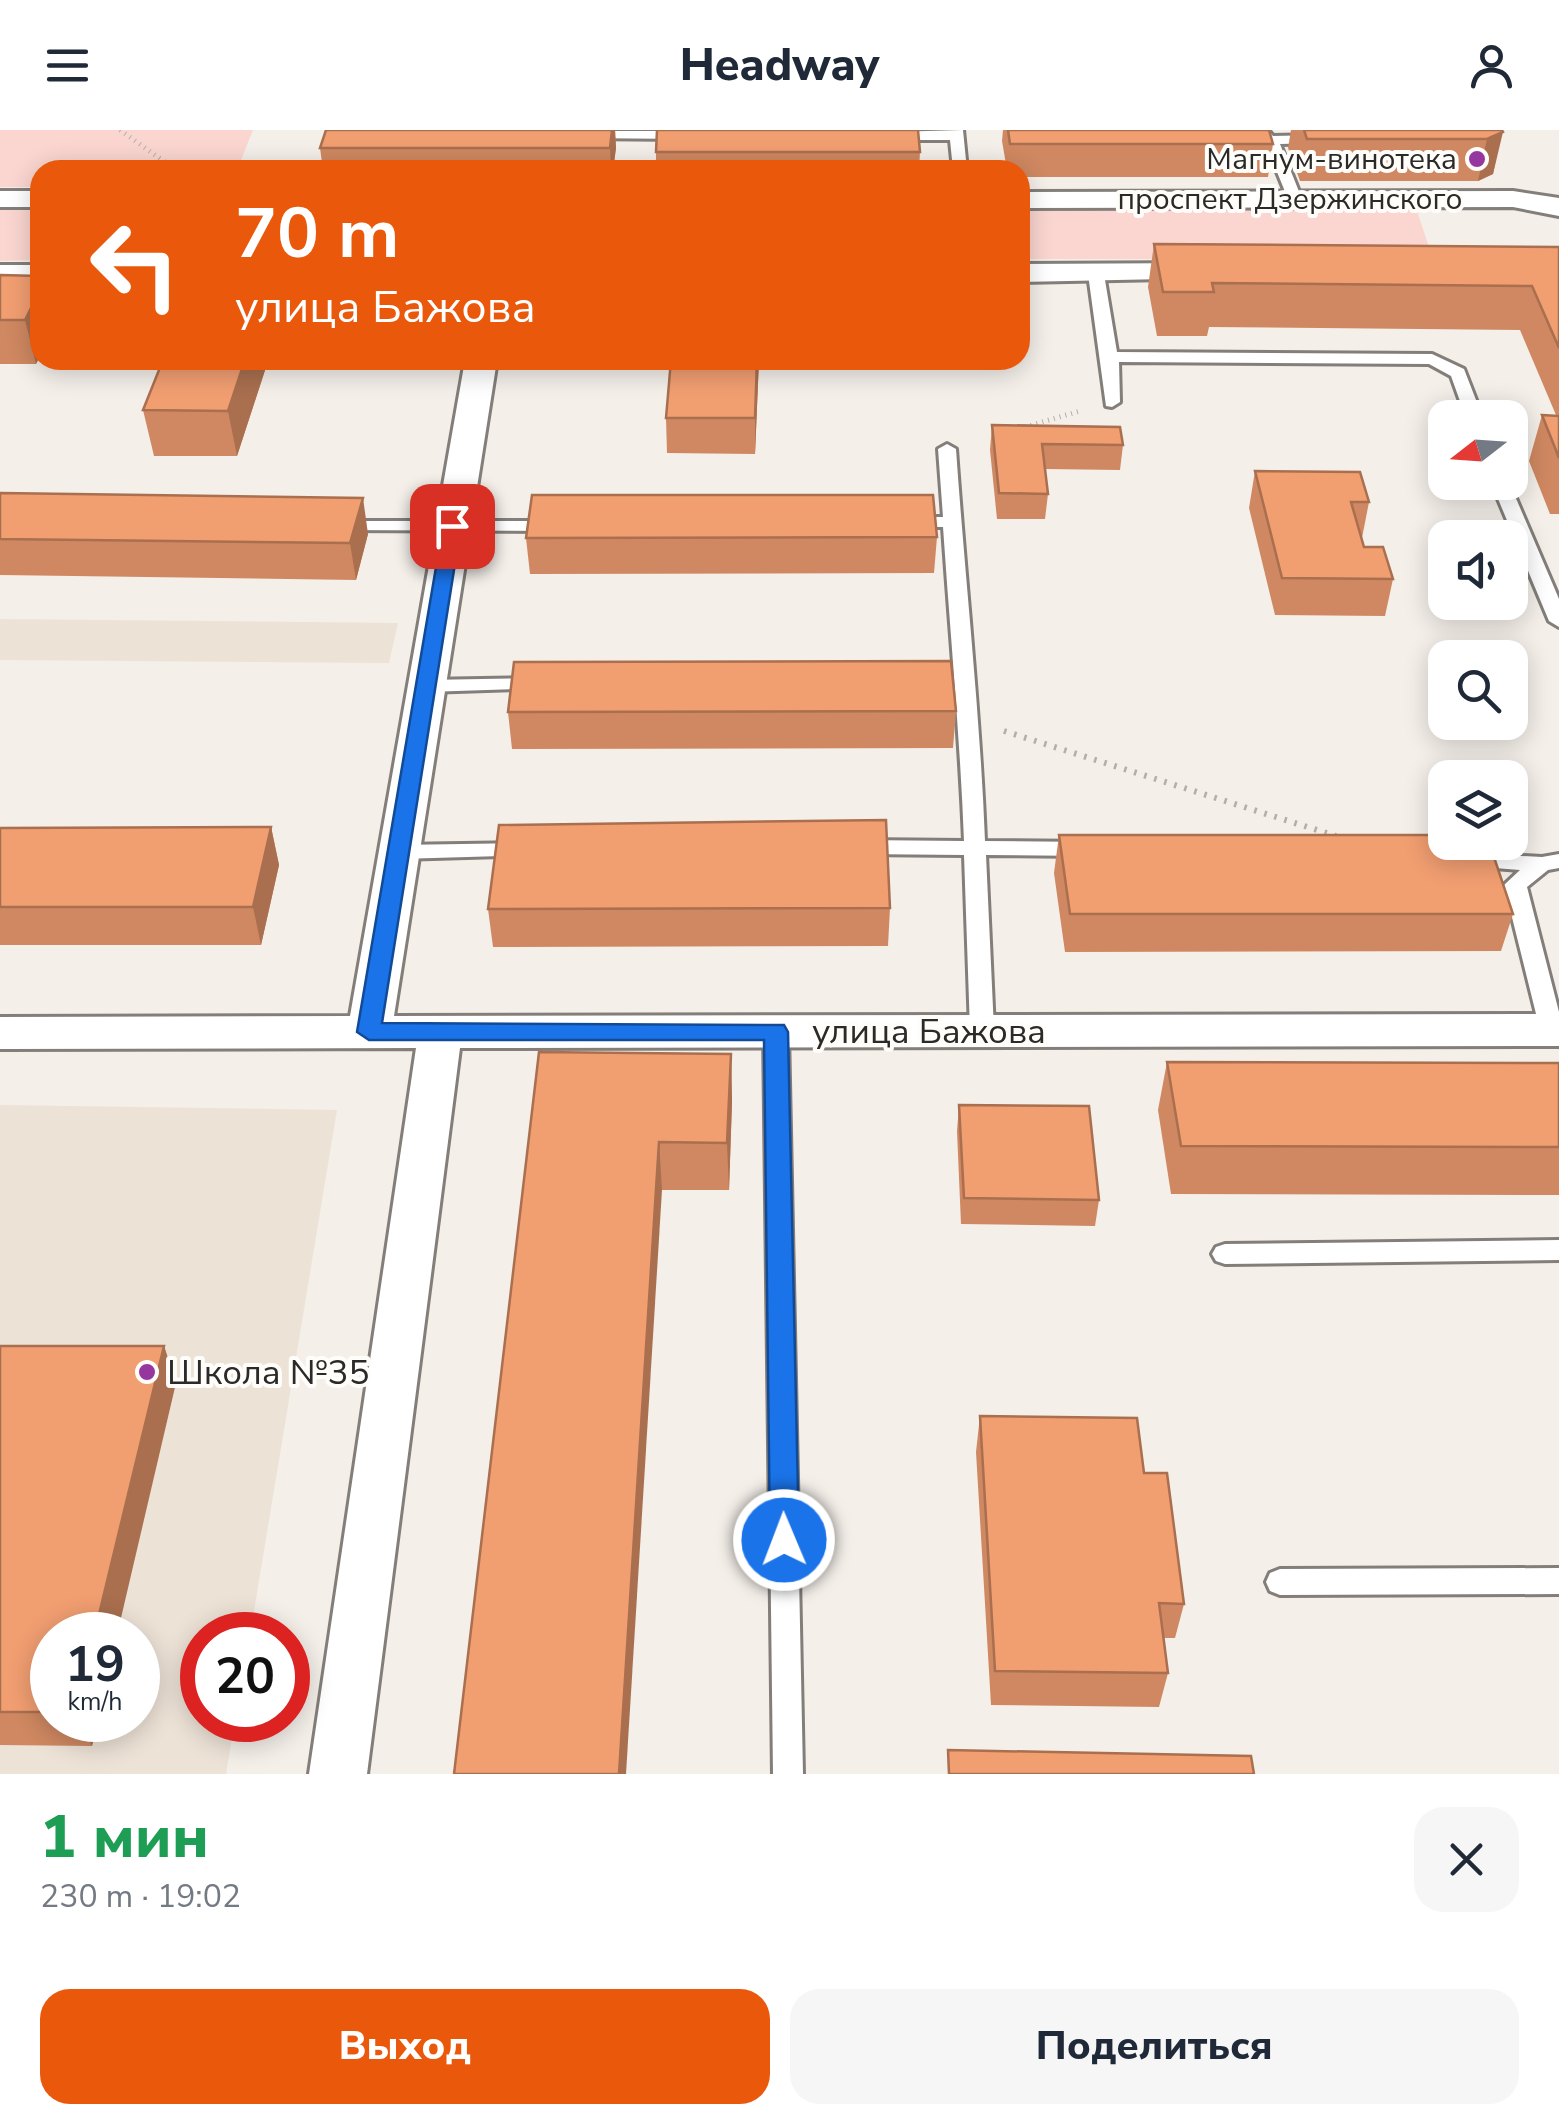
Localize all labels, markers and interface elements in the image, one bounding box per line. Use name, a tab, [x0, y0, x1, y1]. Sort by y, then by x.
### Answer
text: Headway	[680, 35, 879, 96]
icon: menu	[40, 38, 95, 93]
icon: person	[1464, 38, 1519, 93]
place label: Магнум-винотека	[1206, 139, 1457, 180]
marker: Магнум-винотека	[1466, 148, 1488, 170]
street label: проспект Дзержинского	[1117, 179, 1463, 220]
text: 70 m	[235, 186, 399, 282]
icon: left	[70, 200, 200, 330]
text: улица Бажова	[235, 277, 536, 338]
north arrow	[1428, 400, 1528, 500]
map controls	[1428, 400, 1528, 860]
pin	[410, 484, 495, 569]
icon: arrive	[425, 499, 480, 554]
button: sound	[1428, 520, 1528, 620]
button: search	[1428, 640, 1528, 740]
button: layers	[1428, 760, 1528, 860]
street label: улица Бажова	[812, 1008, 1046, 1055]
place label: Школа №35	[167, 1349, 369, 1396]
marker: Школа №35	[136, 1361, 158, 1383]
position arrow	[732, 1488, 836, 1592]
speed limit sign: 20	[180, 1612, 310, 1742]
text: 19	[65, 1630, 125, 1699]
text: km/h	[67, 1685, 123, 1719]
text: 1 мин	[40, 1796, 209, 1878]
button: close	[1414, 1807, 1519, 1912]
text: 230 m · 19:02	[40, 1875, 241, 1918]
button: Выход	[40, 1989, 770, 2104]
button: Поделиться	[790, 1989, 1519, 2104]

